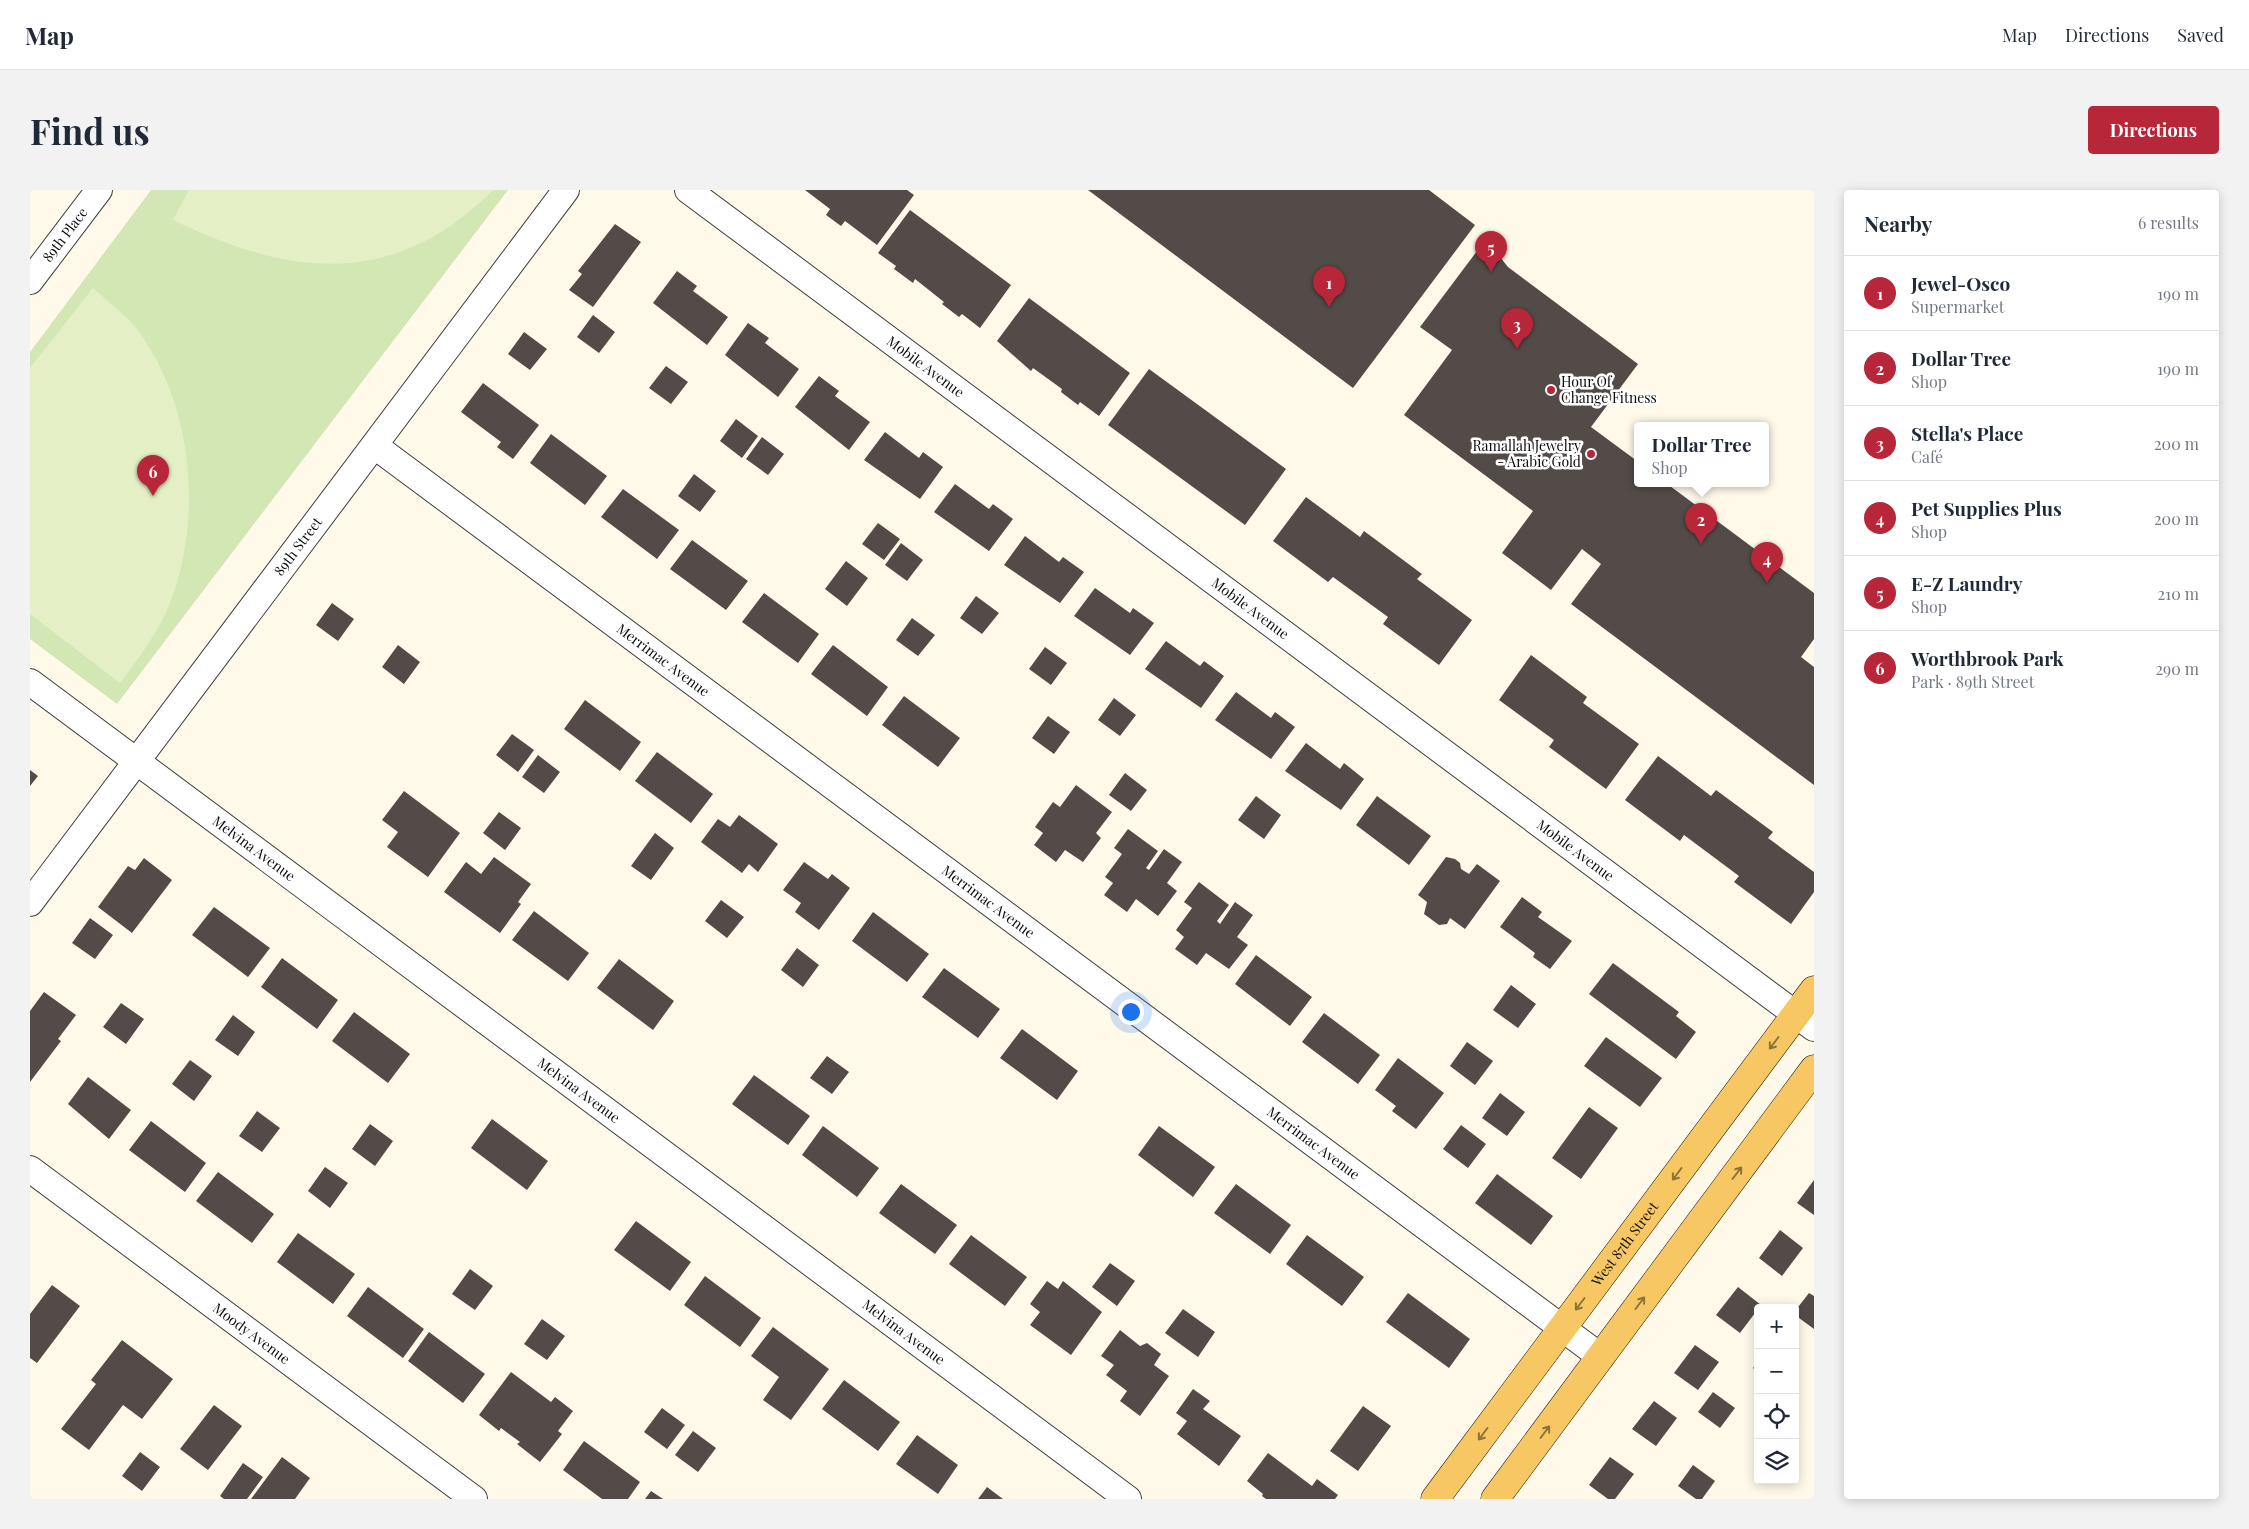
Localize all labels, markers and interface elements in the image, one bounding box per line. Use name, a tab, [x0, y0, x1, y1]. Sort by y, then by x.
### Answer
text: Map	[25, 19, 74, 51]
text: Map	[2002, 23, 2037, 47]
text: Directions	[2065, 23, 2149, 47]
text: Saved	[2177, 23, 2224, 47]
button: Directions	[2088, 106, 2219, 154]
text: Find us	[30, 107, 150, 154]
street label: 89th Place	[38, 203, 92, 266]
text: Nearby	[1864, 209, 1933, 237]
text: 6 results	[2138, 212, 2199, 233]
pin: 5	[1475, 231, 1507, 272]
pin: 1	[1313, 266, 1345, 307]
text: Jewel-Osco	[1911, 270, 2010, 296]
text: 1	[1877, 283, 1883, 304]
text: 190 m	[2157, 283, 2199, 304]
text: Supermarket	[1911, 296, 2005, 317]
pin: 3	[1501, 308, 1533, 349]
street label: Mobile Avenue	[883, 331, 968, 401]
text: Dollar Tree	[1911, 345, 2011, 371]
text: 2	[1876, 358, 1884, 379]
text: 190 m	[2157, 358, 2199, 379]
text: Shop	[1911, 371, 1947, 392]
place label: Hour Of Change Fitness	[1561, 372, 1657, 407]
marker: Hour Of Change Fitness	[1545, 384, 1557, 396]
text: Stella's Place	[1911, 420, 2023, 446]
popup	[1634, 422, 1769, 487]
text: Dollar Tree	[1652, 431, 1751, 457]
text: 3	[1876, 433, 1884, 454]
text: 200 m	[2154, 433, 2199, 454]
place label: Ramallah Jewelry - Arabic Gold	[1472, 436, 1581, 471]
text: Café	[1911, 446, 1943, 467]
marker: Ramallah Jewelry - Arabic Gold	[1585, 448, 1597, 460]
pin: 6	[137, 455, 169, 496]
text: Shop	[1652, 457, 1688, 478]
text: Pet Supplies Plus	[1911, 495, 2062, 521]
pin: 2	[1685, 503, 1717, 544]
text: 4	[1876, 508, 1884, 529]
text: 200 m	[2154, 508, 2199, 529]
street label: 89th Street	[269, 512, 326, 579]
text: Shop	[1911, 521, 1947, 542]
pin: 4	[1751, 542, 1783, 583]
text: E-Z Laundry	[1911, 570, 2023, 596]
street label: Mobile Avenue	[1208, 573, 1293, 643]
text: 5	[1876, 583, 1884, 604]
text: 210 m	[2158, 583, 2199, 604]
text: Shop	[1911, 596, 1947, 617]
street label: Merrimac Avenue	[613, 619, 714, 700]
text: Worthbrook Park	[1911, 645, 2064, 671]
text: 6	[1876, 658, 1884, 679]
text: 290 m	[2155, 658, 2199, 679]
text: Park · 89th Street	[1911, 671, 2034, 692]
street label: Melvina Avenue	[209, 811, 299, 885]
street label: Mobile Avenue	[1533, 815, 1618, 885]
street label: Merrimac Avenue	[938, 861, 1039, 942]
your location	[1118, 999, 1144, 1025]
one-way arrow	[1769, 1036, 1780, 1049]
street label: Melvina Avenue	[534, 1053, 624, 1127]
street label: Merrimac Avenue	[1263, 1102, 1364, 1184]
one-way arrow	[1732, 1166, 1742, 1180]
one-way arrow	[1672, 1167, 1683, 1180]
street label: West 87th Street	[1586, 1197, 1663, 1290]
street label: Melvina Avenue	[859, 1295, 949, 1369]
one-way arrow	[1635, 1296, 1645, 1310]
one-way arrow	[1575, 1297, 1586, 1310]
street label: Moody Avenue	[209, 1298, 294, 1368]
map controls	[1754, 1304, 1799, 1484]
button: +	[1754, 1304, 1799, 1349]
button: −	[1754, 1349, 1799, 1394]
button: locate	[1754, 1394, 1799, 1439]
one-way arrow	[1540, 1425, 1550, 1439]
one-way arrow	[1478, 1427, 1488, 1441]
button: layers	[1754, 1439, 1799, 1484]

